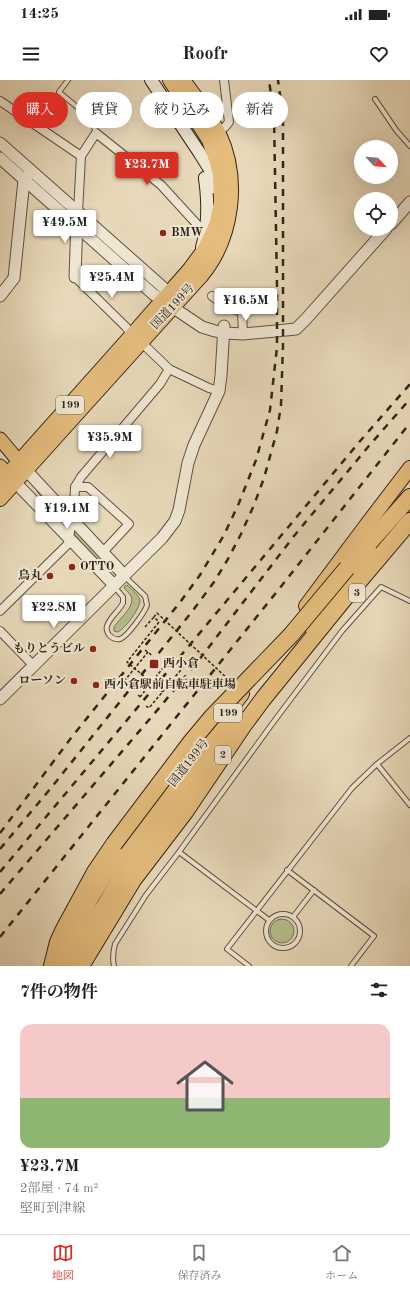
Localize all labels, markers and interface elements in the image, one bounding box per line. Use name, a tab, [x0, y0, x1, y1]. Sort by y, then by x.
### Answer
text: 14:25	[20, 7, 59, 22]
icon: menu	[20, 43, 42, 65]
icon: heart	[368, 43, 390, 65]
text: Roofr	[182, 45, 228, 63]
chip: 購入	[12, 92, 68, 128]
chip: 賃貸	[76, 92, 132, 128]
chip: 絞り込み	[140, 92, 224, 128]
chip: 新着	[232, 92, 288, 128]
north arrow	[354, 140, 398, 184]
map controls	[354, 140, 398, 236]
pin: ¥23.7M	[114, 152, 180, 186]
text: ¥23.7M	[124, 158, 170, 171]
button: locate	[354, 192, 398, 236]
pin: ¥49.5M	[32, 210, 98, 244]
text: ¥49.5M	[42, 216, 88, 229]
place label: BMW	[171, 227, 203, 239]
marker: BMW	[158, 228, 168, 238]
pin: ¥25.4M	[79, 265, 145, 299]
text: ¥25.4M	[89, 271, 135, 284]
street label: 国道199号	[148, 281, 197, 332]
pin: ¥16.5M	[213, 288, 279, 322]
text: ¥16.5M	[223, 294, 269, 307]
road number: 199	[56, 396, 84, 414]
pin: ¥35.9M	[77, 425, 143, 459]
text: ¥35.9M	[87, 431, 133, 444]
pin: ¥19.1M	[34, 496, 100, 530]
text: ¥19.1M	[44, 502, 90, 515]
place label: OTTO	[80, 561, 114, 573]
marker: OTTO	[67, 562, 77, 572]
place label: 鳥丸	[18, 568, 42, 582]
marker: 鳥丸	[45, 571, 55, 581]
road number: 3	[349, 584, 365, 602]
pin: ¥22.8M	[21, 595, 87, 629]
text: ¥22.8M	[31, 601, 77, 614]
place label: もりとうビル	[13, 642, 85, 655]
marker: もりとうビル	[88, 644, 98, 654]
place label: 西小倉	[163, 656, 199, 670]
marker: 西小倉	[148, 658, 160, 670]
place label: ローソン	[18, 675, 66, 687]
marker: ローソン	[69, 676, 79, 686]
place label: 西小倉駅前自転車駐車場	[104, 677, 236, 691]
marker: 西小倉駅前自転車駐車場	[91, 680, 101, 690]
road number: 199	[214, 704, 242, 722]
street label: 国道199号	[165, 736, 211, 789]
road number: 2	[215, 746, 231, 764]
icon: filters	[368, 979, 390, 1001]
text: 7件の物件	[20, 984, 98, 1001]
icon: home	[169, 1050, 241, 1122]
text: ¥23.7M	[20, 1158, 79, 1175]
text: 2部屋 · 74 m²	[20, 1182, 98, 1195]
text: 堅町到津線	[20, 1202, 85, 1215]
tab: 地図	[52, 1242, 74, 1284]
tab: 保存済み	[177, 1242, 221, 1284]
tab: ホーム	[325, 1242, 358, 1284]

